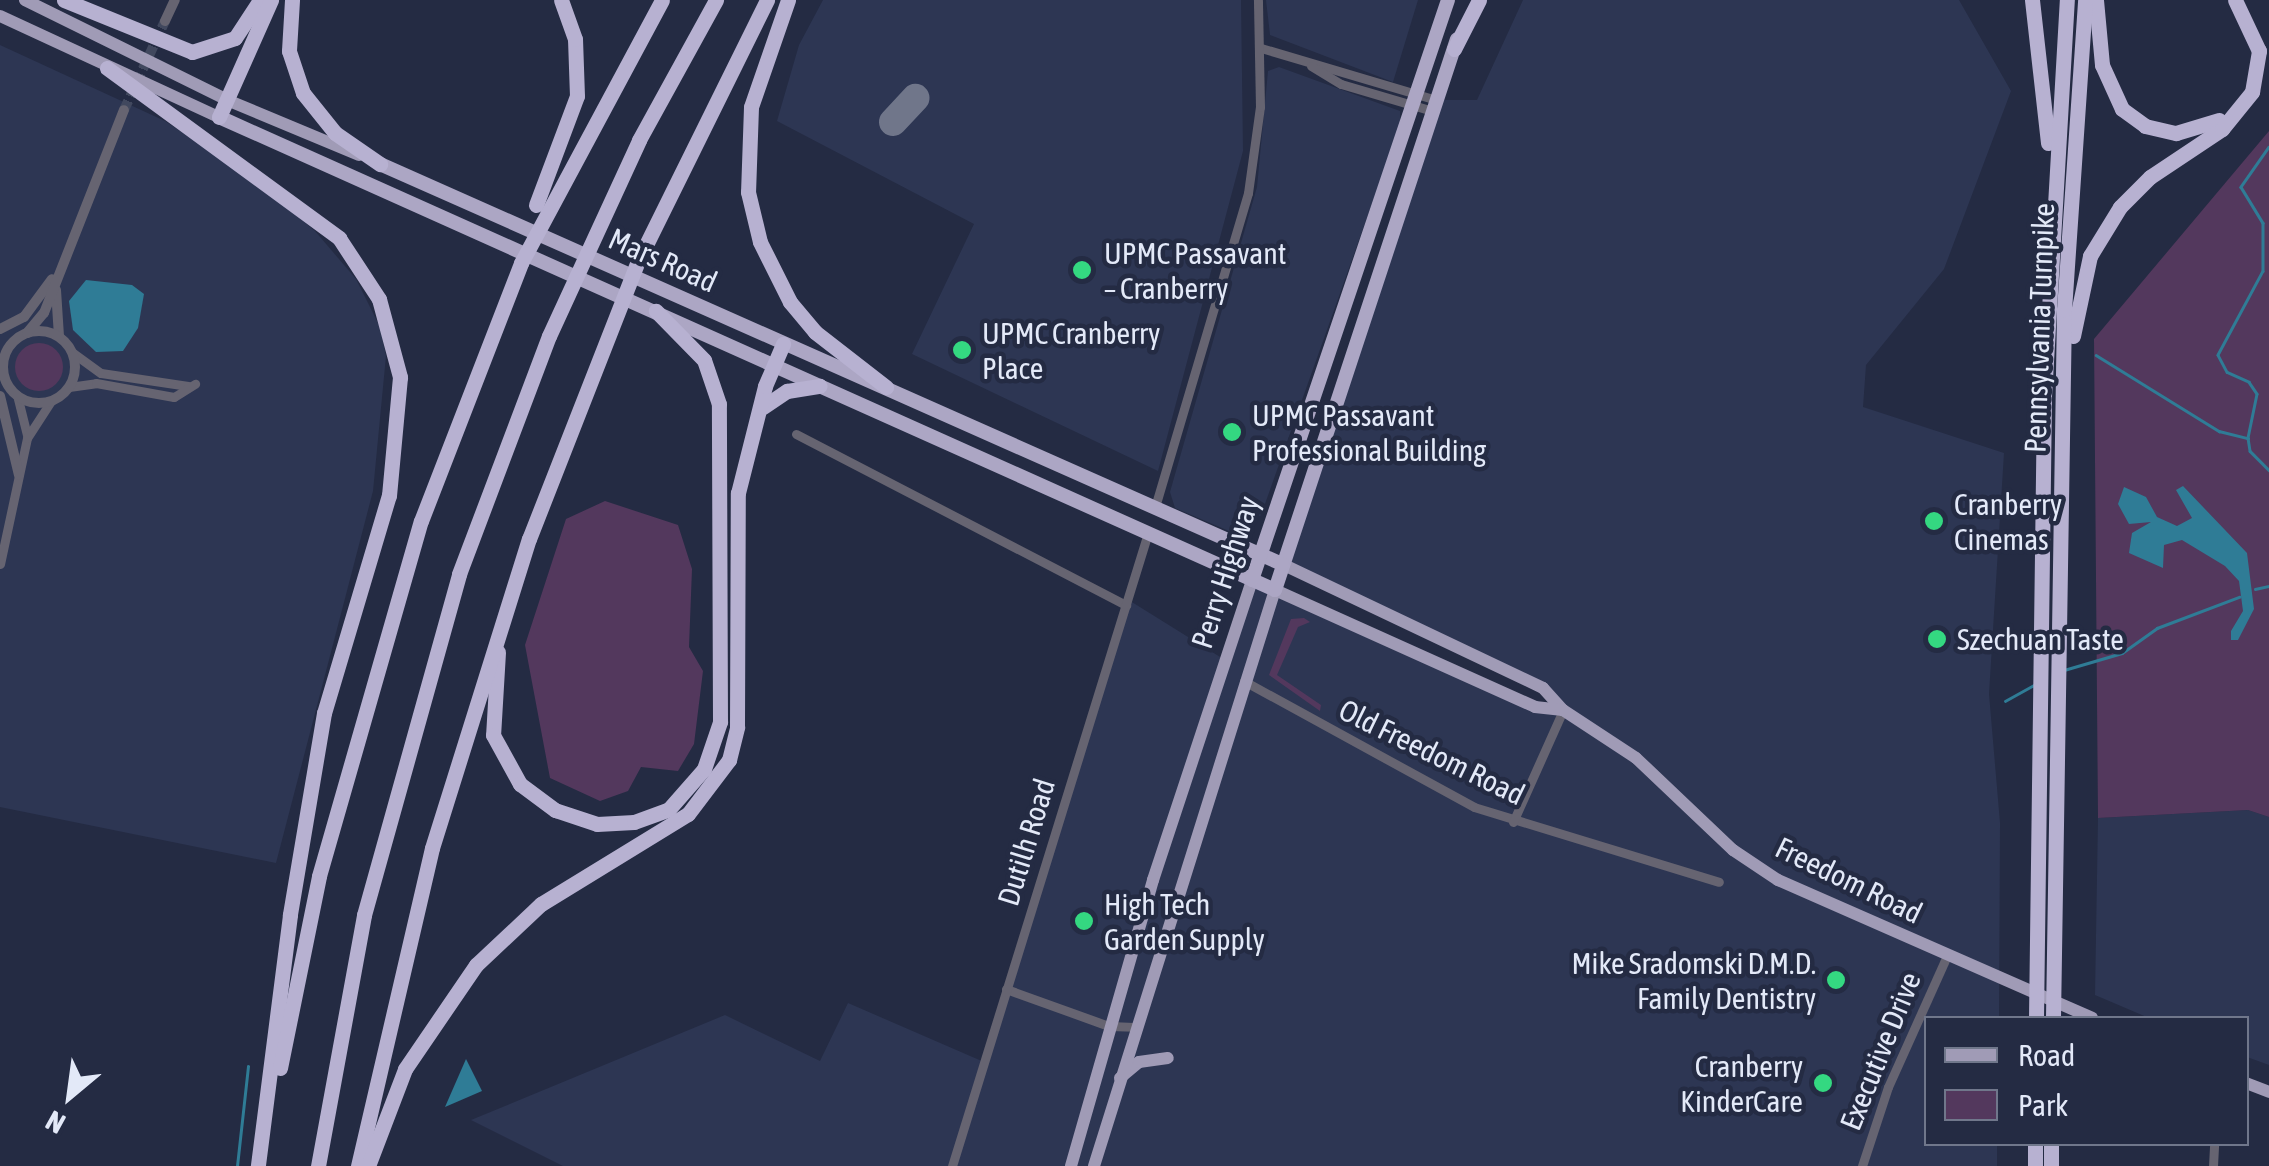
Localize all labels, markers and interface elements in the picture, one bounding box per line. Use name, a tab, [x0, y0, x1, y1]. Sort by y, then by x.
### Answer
street label: Pennsylvania Turnpike	[2017, 202, 2061, 454]
street label: Mars Road	[603, 220, 723, 300]
place label: UPMC Passavant – Cranberry	[1104, 235, 1286, 306]
marker: UPMC Passavant – Cranberry	[1069, 257, 1095, 283]
place label: UPMC Cranberry Place	[982, 315, 1160, 386]
marker: UPMC Cranberry Place	[951, 339, 973, 361]
place label: UPMC Passavant Professional Building	[1252, 397, 1486, 468]
marker: UPMC Passavant Professional Building	[1221, 421, 1243, 443]
place label: Cranberry Cinemas	[1954, 486, 2062, 556]
street label: Perry Highway	[1183, 491, 1267, 653]
marker: Cranberry Cinemas	[1923, 510, 1945, 532]
place label: Szechuan Taste	[1957, 621, 2124, 657]
marker: Szechuan Taste	[1926, 628, 1948, 650]
street label: Old Freedom Road	[1333, 692, 1531, 812]
street label: Dutilh Road	[990, 774, 1062, 910]
street label: Freedom Road	[1770, 829, 1928, 931]
place label: High Tech Garden Supply	[1104, 886, 1265, 956]
marker: High Tech Garden Supply	[1073, 910, 1095, 932]
place label: Mike Sradomski D.M.D. Family Dentistry	[1572, 945, 1816, 1016]
street label: Executive Drive	[1832, 967, 1928, 1135]
marker: Mike Sradomski D.M.D. Family Dentistry	[1825, 969, 1847, 991]
legend	[1924, 1016, 2249, 1146]
text: Road	[2018, 1038, 2075, 1072]
north arrow	[20, 1046, 120, 1146]
place label: Cranberry KinderCare	[1680, 1048, 1803, 1118]
marker: Cranberry KinderCare	[1812, 1072, 1834, 1094]
text: Park	[2018, 1088, 2068, 1122]
text: N	[40, 1104, 70, 1140]

